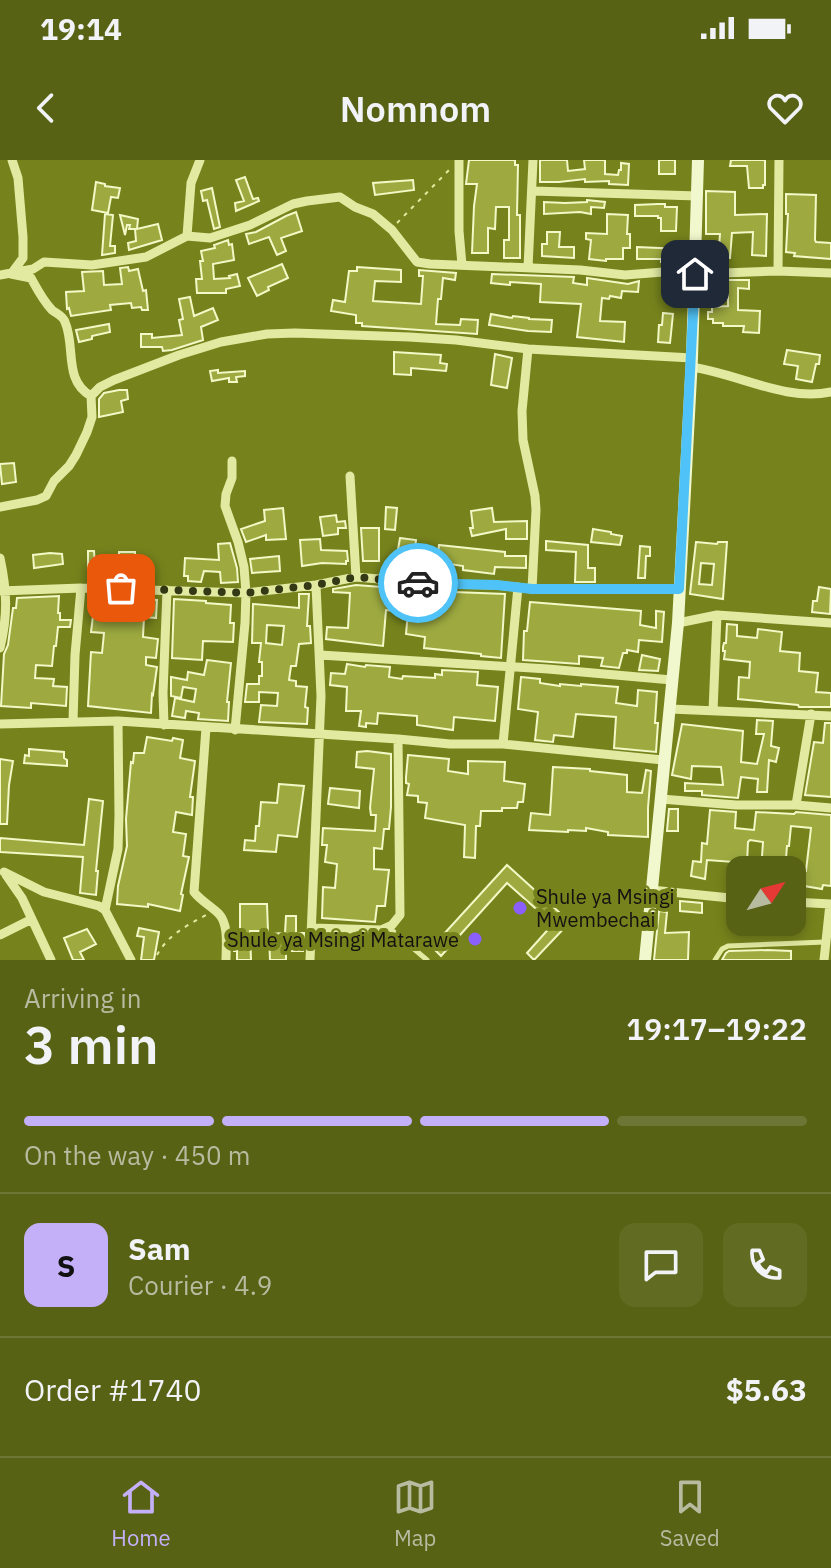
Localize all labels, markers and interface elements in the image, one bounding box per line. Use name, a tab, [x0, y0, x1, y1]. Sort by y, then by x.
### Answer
text: 19:14	[40, 9, 122, 48]
text: Nomnom	[340, 85, 491, 132]
icon: back	[24, 86, 68, 130]
icon: heart	[763, 86, 807, 130]
pin	[661, 240, 729, 308]
icon: home	[673, 252, 717, 296]
courier	[378, 543, 458, 623]
pin	[87, 554, 155, 622]
icon: car	[396, 561, 440, 605]
icon: bag	[99, 566, 143, 610]
north arrow	[726, 856, 806, 936]
map controls	[726, 856, 806, 936]
place label: Shule ya Msingi Mwembechai	[536, 883, 674, 933]
marker: Shule ya Msingi Mwembechai	[511, 899, 529, 917]
place label: Shule ya Msingi Matarawe	[227, 926, 459, 953]
marker: Shule ya Msingi Matarawe	[466, 930, 484, 948]
text: Arriving in	[24, 981, 141, 1015]
text: 19:17–19:22	[626, 1009, 807, 1048]
text: 3 min	[24, 1011, 159, 1078]
text: On the way · 450 m	[24, 1138, 250, 1172]
button: chat	[619, 1223, 703, 1307]
button: phone	[723, 1223, 807, 1307]
text: Sam	[128, 1229, 191, 1268]
text: S	[57, 1246, 75, 1285]
text: Courier · 4.9	[128, 1268, 272, 1302]
text: Order #1740	[24, 1370, 201, 1409]
text: $5.63	[726, 1370, 807, 1409]
tab: Home	[111, 1475, 171, 1552]
tab: Map	[393, 1475, 437, 1552]
tab: Saved	[660, 1475, 720, 1552]

